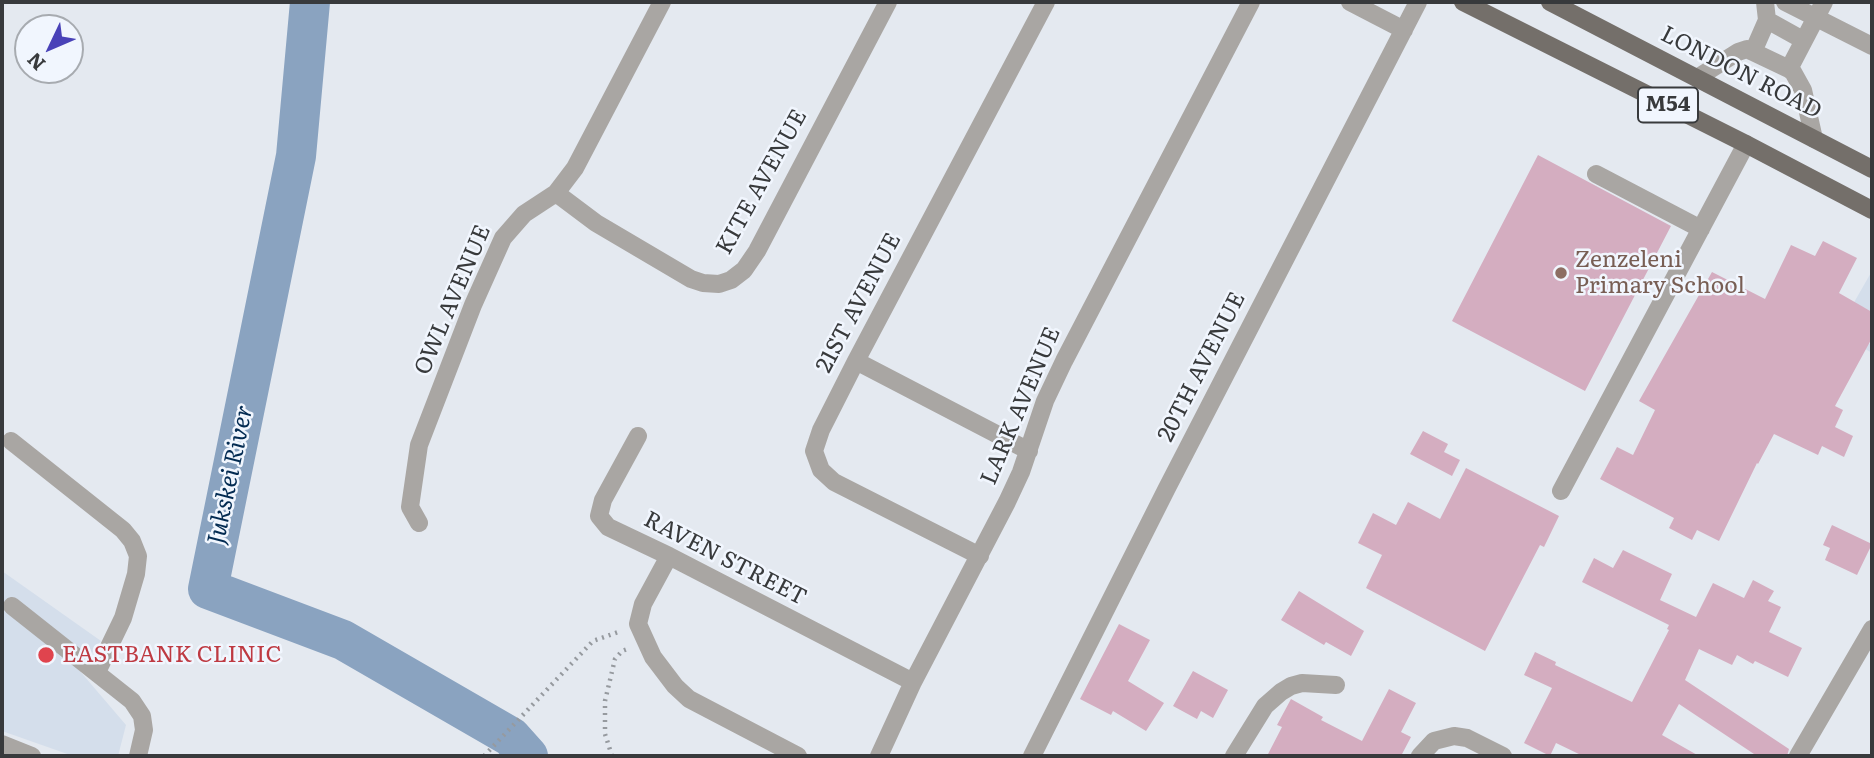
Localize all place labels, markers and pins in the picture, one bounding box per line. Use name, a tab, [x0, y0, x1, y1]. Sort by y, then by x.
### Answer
place label: Zenzeleni Primary School	[1575, 246, 1745, 300]
marker: Zenzeleni Primary School	[1553, 265, 1569, 281]
place label: EASTBANK CLINIC	[62, 641, 282, 669]
marker: EASTBANK CLINIC	[36, 645, 56, 665]

